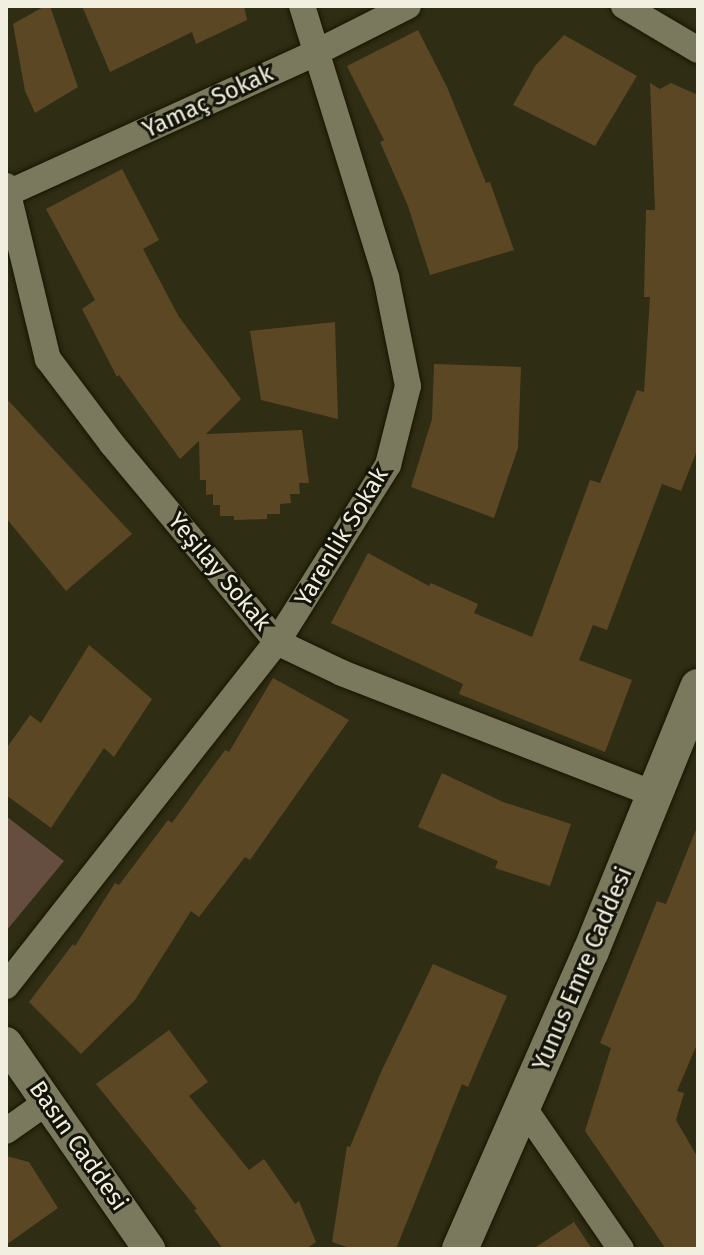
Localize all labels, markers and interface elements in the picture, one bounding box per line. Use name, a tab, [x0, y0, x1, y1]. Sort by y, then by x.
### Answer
street label: Yamaç Sokak	[138, 59, 278, 145]
street label: Yarenlik Sokak	[289, 462, 395, 612]
street label: Yeşilay Sokak	[161, 507, 277, 637]
street label: Yunus Emre Caddesi	[527, 863, 639, 1075]
street label: Basın Caddesi	[23, 1076, 133, 1216]

